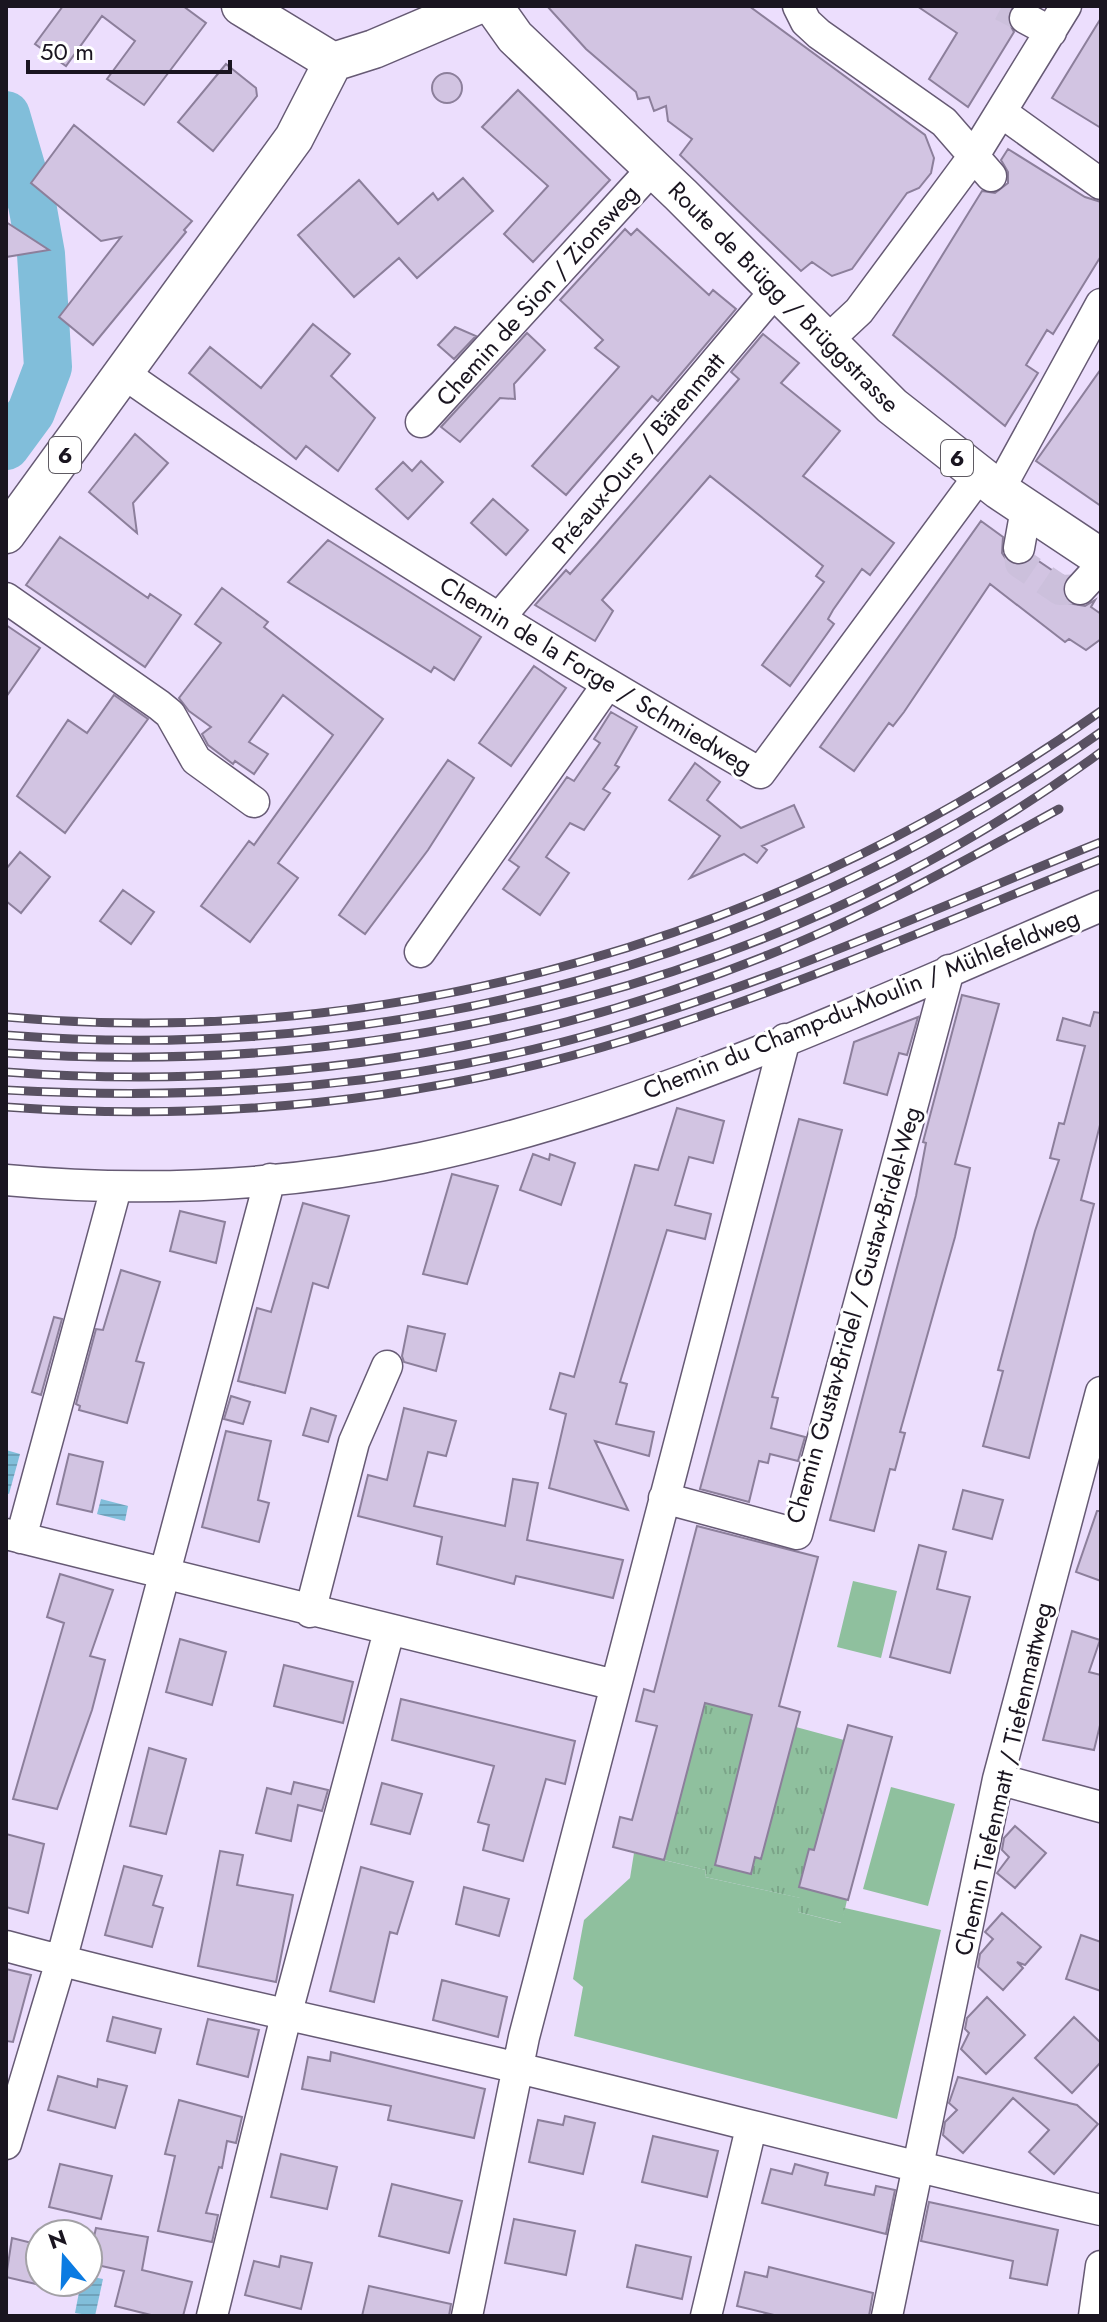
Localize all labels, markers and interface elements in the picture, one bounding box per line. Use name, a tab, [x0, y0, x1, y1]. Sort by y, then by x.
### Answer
scale bar	[28, 24, 230, 74]
text: 50 m	[40, 34, 94, 69]
street label: Route de Brügg / Brüggstrasse	[660, 173, 908, 421]
street label: Chemin de Sion / Zionsweg	[428, 176, 646, 414]
street label: Pré-aux-Ours / Bärenmatt	[543, 345, 733, 561]
road number: 6	[49, 437, 81, 473]
road number: 6	[941, 440, 973, 476]
street label: Chemin de la Forge / Schmiedweg	[433, 568, 759, 782]
street label: Chemin du Champ-du-Moulin / Mühlefeldweg	[637, 900, 1085, 1108]
street label: Chemin Gustav-Bridel / Gustav-Bridel-Weg	[777, 1103, 929, 1527]
street label: Chemin Tiefenmatt / Tiefenmattweg	[945, 1599, 1061, 1959]
north arrow	[24, 2218, 104, 2298]
text: N	[44, 2221, 71, 2257]

